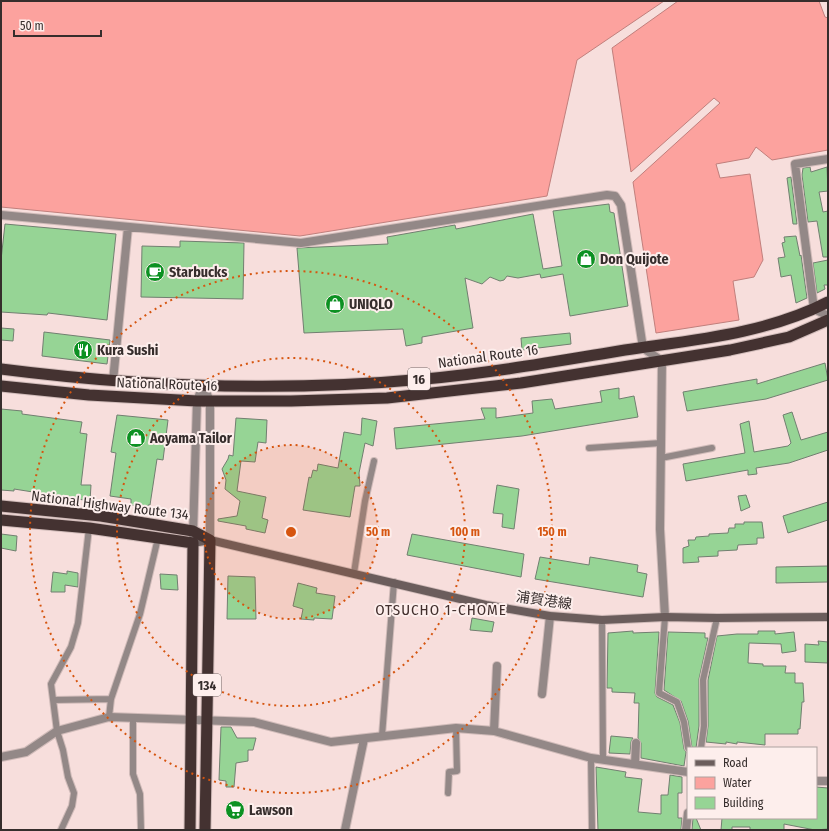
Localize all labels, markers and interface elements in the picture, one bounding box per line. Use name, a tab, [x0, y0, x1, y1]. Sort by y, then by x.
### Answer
scale bar	[14, 12, 101, 38]
text: 50 m	[20, 19, 44, 33]
shop icon: Don Quijote	[575, 248, 597, 270]
place label: Don Quijote	[600, 251, 669, 268]
cafe icon: Starbucks	[144, 261, 166, 283]
place label: Starbucks	[169, 264, 227, 281]
shop icon: UNIQLO	[324, 293, 346, 315]
place label: UNIQLO	[349, 296, 393, 313]
restaurant icon: Kura Sushi	[72, 339, 94, 361]
street label: National Route 16	[437, 341, 539, 372]
place label: Kura Sushi	[97, 342, 159, 359]
road number: 16	[408, 368, 430, 390]
street label: National Route 16	[116, 374, 218, 395]
shop icon: Aoyama Tailor	[125, 427, 147, 449]
place label: Aoyama Tailor	[149, 430, 233, 447]
street label: National Highway Route 134	[30, 487, 190, 524]
centre of rings	[284, 525, 298, 539]
text: 50 m	[366, 525, 390, 539]
text: 100 m	[450, 525, 480, 539]
text: 150 m	[537, 525, 567, 539]
street label: 浦賀港線	[515, 588, 573, 613]
district label: OTSUCHO 1-CHOME	[375, 601, 507, 619]
road number: 134	[193, 674, 221, 696]
legend	[687, 747, 817, 819]
text: Road	[723, 756, 748, 770]
text: Water	[723, 776, 752, 790]
text: Building	[723, 796, 764, 810]
supermarket icon: Lawson	[224, 799, 246, 821]
place label: Lawson	[249, 802, 293, 819]

